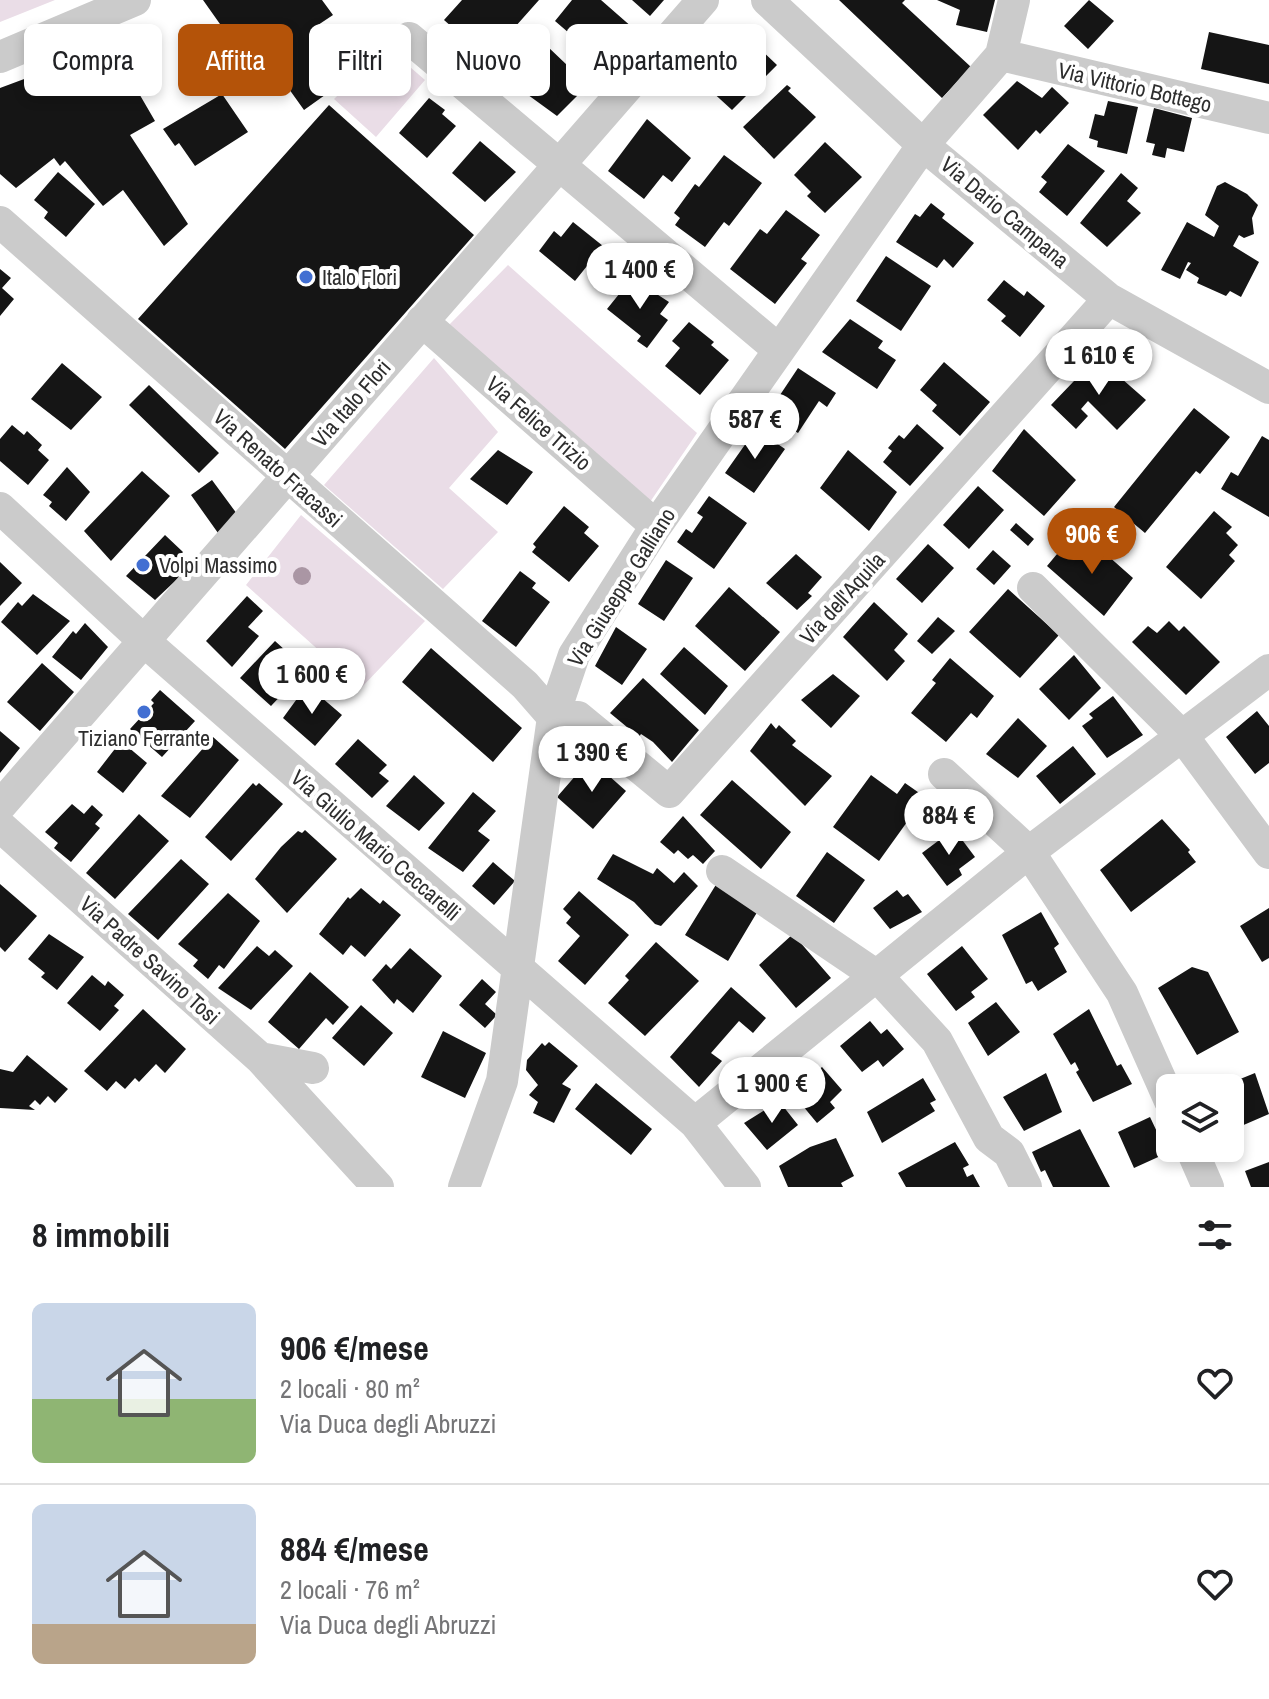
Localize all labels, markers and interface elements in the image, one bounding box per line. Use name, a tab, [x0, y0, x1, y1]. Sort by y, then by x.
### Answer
chip: Compra	[24, 24, 162, 96]
chip: Affitta	[178, 24, 293, 96]
chip: Filtri	[309, 24, 411, 96]
chip: Nuovo	[427, 24, 550, 96]
chip: Appartamento	[566, 24, 766, 96]
street label: Via Vittorio Bottego	[1055, 55, 1215, 119]
street label: Via Dario Campana	[934, 149, 1076, 275]
pin: 1 400 €	[566, 243, 714, 311]
text: 1 400 €	[604, 251, 676, 286]
place label: Italo Flori	[322, 262, 397, 292]
marker: Italo Flori	[297, 268, 315, 286]
pin: 1 610 €	[1025, 329, 1173, 397]
text: 1 610 €	[1063, 337, 1135, 372]
street label: Via Italo Flori	[305, 353, 397, 453]
street label: Via Felice Trizio	[480, 369, 598, 477]
pin: 587 €	[699, 393, 811, 461]
text: 587 €	[728, 401, 782, 436]
street label: Via Renato Fracassi	[207, 402, 349, 534]
street label: Via Giuseppe Galliano	[560, 502, 682, 672]
pin: 906 €	[1036, 508, 1148, 576]
text: 906 €	[1065, 516, 1119, 551]
street label: Via dell'Aquila	[793, 545, 891, 651]
place label: Volpi Massimo	[159, 550, 277, 580]
marker: Volpi Massimo	[134, 556, 152, 574]
pin: 1 600 €	[238, 648, 386, 716]
text: 1 600 €	[276, 656, 348, 691]
marker: Tiziano Ferrante	[135, 703, 153, 721]
place label: Tiziano Ferrante	[78, 723, 210, 753]
pin: 1 390 €	[518, 726, 666, 794]
text: 1 390 €	[556, 734, 628, 769]
street label: Via Giulio Mario Ceccarelli	[285, 763, 467, 927]
pin: 884 €	[893, 789, 1005, 857]
text: 884 €	[922, 797, 976, 832]
street label: Via Padre Savino Tosi	[73, 889, 227, 1031]
pin: 1 900 €	[698, 1057, 846, 1125]
text: 1 900 €	[736, 1065, 808, 1100]
map controls	[1156, 1074, 1244, 1162]
button: layers	[1156, 1074, 1244, 1162]
text: 8 immobili	[32, 1212, 170, 1258]
icon: filters	[1193, 1213, 1237, 1257]
text: 906 €/mese	[280, 1325, 429, 1371]
icon: home	[96, 1335, 192, 1431]
icon: heart	[1193, 1361, 1237, 1405]
text: 2 locali · 80 m²	[280, 1371, 420, 1406]
text: Via Duca degli Abruzzi	[280, 1406, 497, 1441]
text: 884 €/mese	[280, 1526, 429, 1572]
icon: home	[96, 1536, 192, 1632]
icon: heart	[1193, 1562, 1237, 1606]
text: 2 locali · 76 m²	[280, 1572, 420, 1607]
text: Via Duca degli Abruzzi	[280, 1607, 497, 1642]

